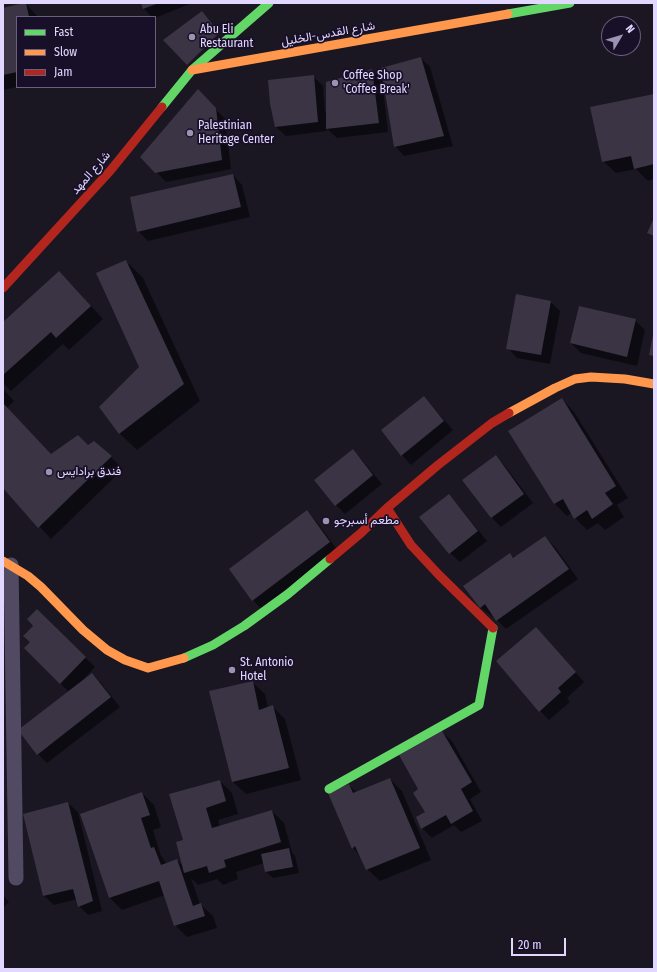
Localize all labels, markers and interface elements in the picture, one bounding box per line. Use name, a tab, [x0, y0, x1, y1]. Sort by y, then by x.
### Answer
legend	[16, 16, 156, 88]
north arrow	[601, 16, 641, 56]
street label: شارع القدس-الخليل	[280, 19, 376, 49]
text: N	[623, 22, 637, 36]
place label: Abu Eli Restaurant	[200, 23, 253, 51]
text: Fast	[54, 25, 73, 39]
marker: Abu Eli Restaurant	[187, 32, 197, 42]
text: Slow	[54, 45, 77, 59]
text: Jam	[54, 65, 72, 79]
place label: Coffee Shop 'Coffee Break'	[343, 69, 410, 97]
marker: Coffee Shop 'Coffee Break'	[330, 78, 340, 88]
place label: Palestinian Heritage Center	[198, 119, 274, 147]
marker: Palestinian Heritage Center	[185, 128, 195, 138]
street label: شارع المهد	[68, 148, 114, 198]
place label: فندق برادايس	[57, 465, 121, 479]
marker: فندق برادايس	[44, 467, 54, 477]
place label: مطعم أسبرجو	[334, 514, 399, 528]
marker: مطعم أسبرجو	[321, 516, 331, 526]
place label: St. Antonio Hotel	[240, 656, 294, 684]
marker: St. Antonio Hotel	[227, 665, 237, 675]
scale bar	[513, 930, 568, 956]
text: 20 m	[518, 938, 542, 952]

